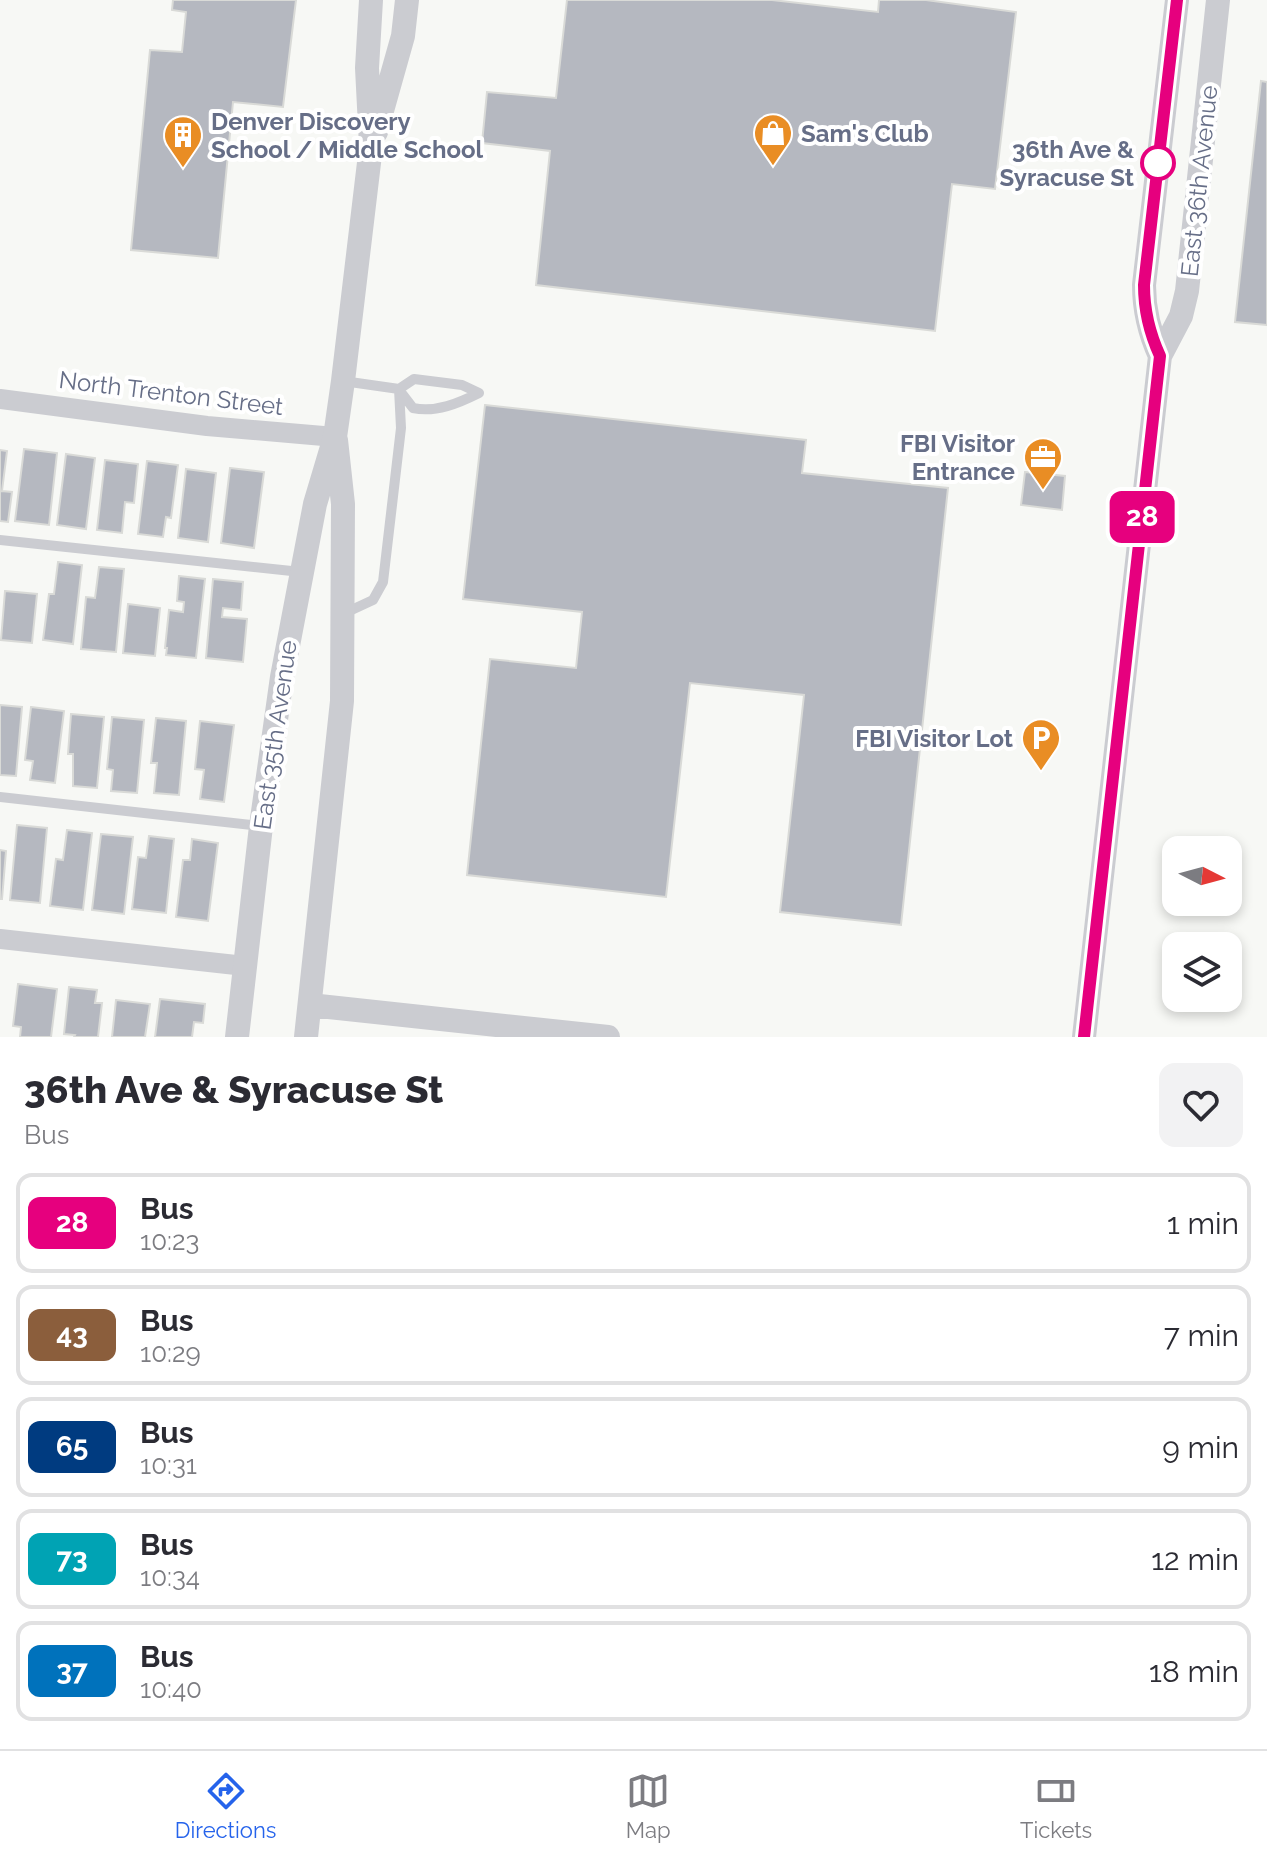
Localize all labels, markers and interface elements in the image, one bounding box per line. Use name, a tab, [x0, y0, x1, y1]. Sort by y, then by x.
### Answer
street label: East 36th Avenue	[1175, 84, 1223, 278]
place label: Denver Discovery School / Middle School	[211, 107, 483, 164]
shop icon: Sam's Club	[752, 112, 794, 167]
building icon: Denver Discovery School / Middle School	[162, 114, 204, 169]
place label: Sam's Club	[801, 119, 929, 148]
place label: 36th Ave & Syracuse St	[1000, 135, 1135, 192]
marker: 36th Ave & Syracuse St	[1141, 146, 1175, 180]
street label: North Trenton Street	[57, 365, 285, 421]
place label: FBI Visitor Entrance	[900, 429, 1015, 486]
office icon: FBI Visitor Entrance	[1022, 436, 1064, 491]
line badge: 28	[1106, 491, 1178, 543]
text: 28	[1126, 500, 1158, 533]
street label: East 35th Avenue	[247, 638, 303, 832]
parking icon: FBI Visitor Lot	[1020, 717, 1062, 772]
place label: FBI Visitor Lot	[855, 724, 1013, 753]
north arrow	[1162, 836, 1242, 916]
map controls	[1162, 836, 1242, 1012]
button: layers	[1162, 932, 1242, 1012]
button: heart	[1159, 1063, 1243, 1147]
text: 36th Ave & Syracuse St	[24, 1067, 443, 1112]
text: Bus	[24, 1120, 69, 1150]
text: Bus	[140, 1191, 194, 1226]
text: 28	[56, 1206, 88, 1239]
text: 1 min	[1167, 1206, 1239, 1241]
text: 10:23	[140, 1226, 199, 1256]
text: Bus	[140, 1303, 194, 1338]
text: 43	[56, 1318, 88, 1351]
text: 7 min	[1164, 1318, 1239, 1353]
text: 10:29	[140, 1338, 201, 1368]
text: Bus	[140, 1415, 194, 1450]
text: 65	[56, 1430, 88, 1463]
text: 9 min	[1162, 1430, 1239, 1465]
text: 10:31	[140, 1450, 197, 1480]
text: Bus	[140, 1527, 194, 1562]
text: 73	[56, 1542, 88, 1575]
text: 12 min	[1151, 1542, 1239, 1577]
text: 10:34	[140, 1562, 200, 1592]
text: Bus	[140, 1639, 194, 1674]
text: 37	[56, 1654, 88, 1687]
text: 18 min	[1149, 1654, 1239, 1689]
text: 10:40	[140, 1674, 202, 1704]
tab: Directions	[175, 1769, 276, 1843]
tab: Map	[626, 1769, 671, 1843]
tab: Tickets	[1020, 1769, 1092, 1843]

